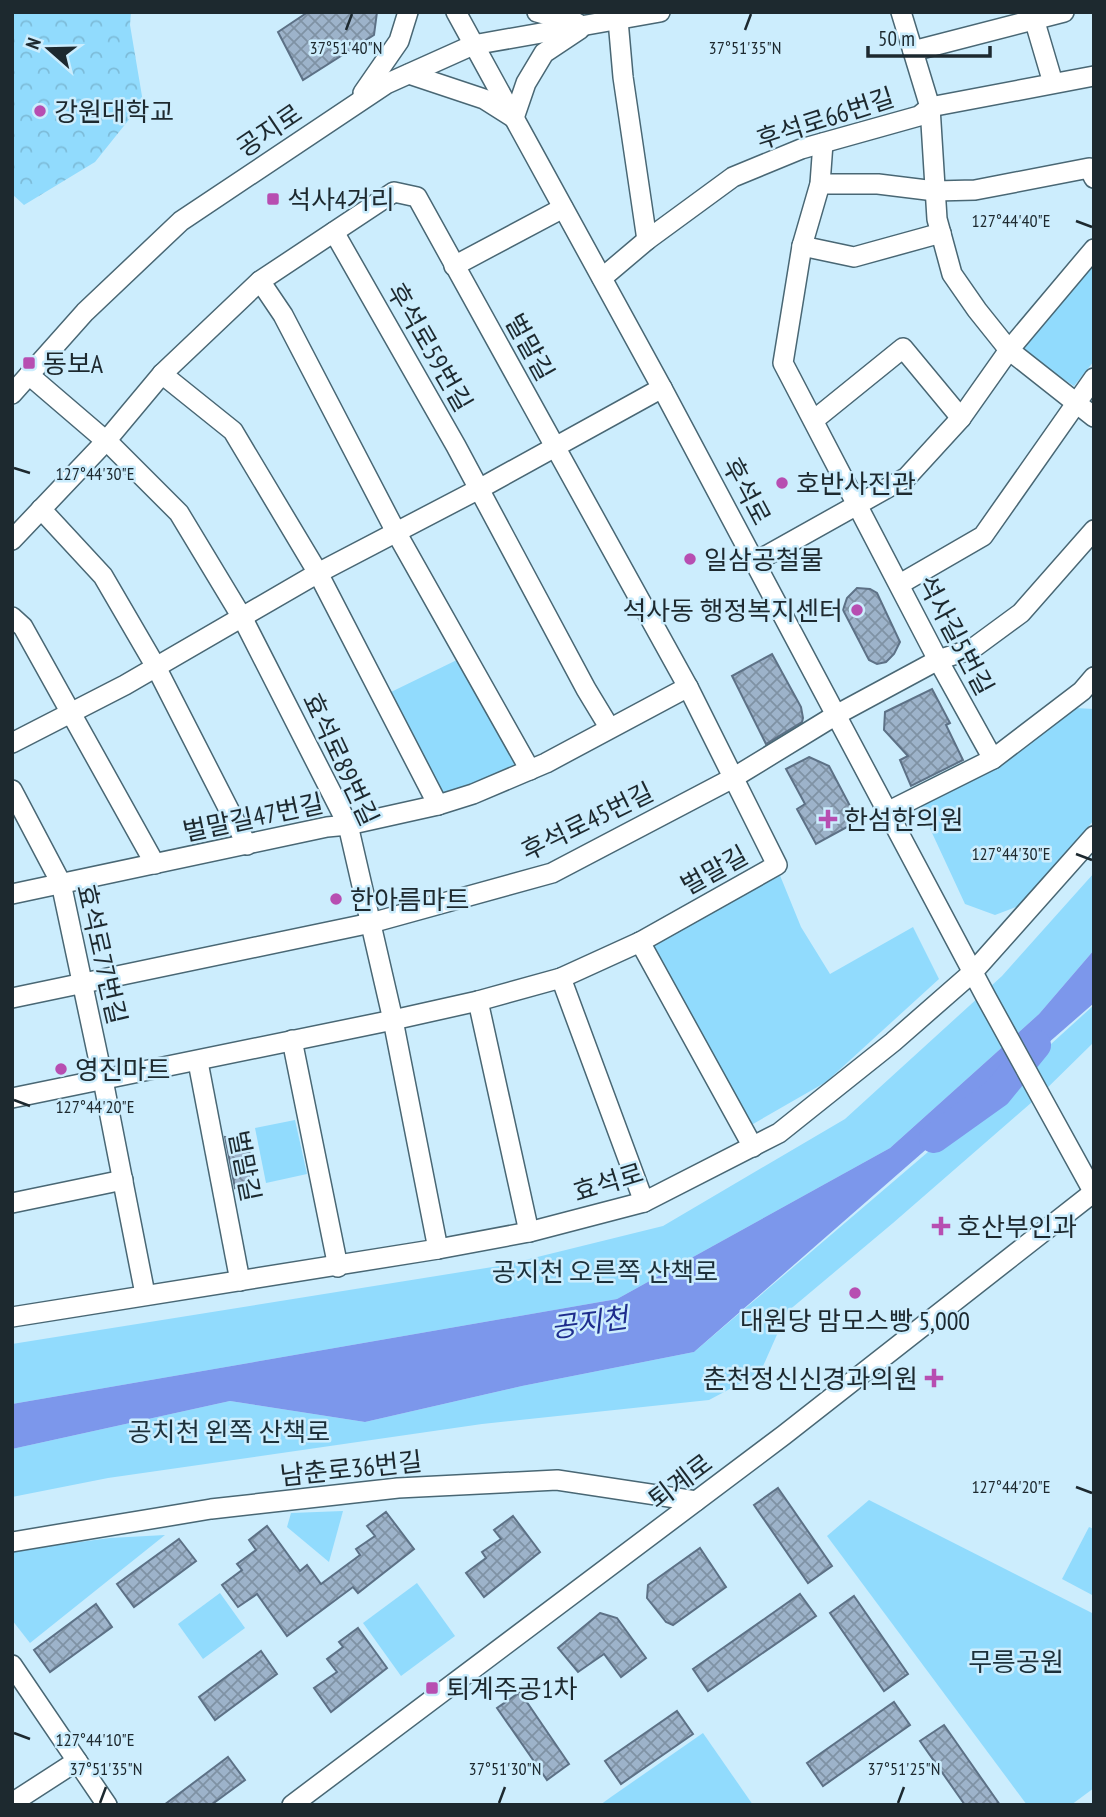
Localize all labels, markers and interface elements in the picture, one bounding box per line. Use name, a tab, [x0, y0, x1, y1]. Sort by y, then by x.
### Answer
north arrow	[14, 14, 84, 84]
scale bar	[868, 14, 990, 58]
text: 50 m	[878, 25, 915, 52]
text: N	[20, 34, 46, 52]
text: 37°51'40"N	[310, 36, 382, 59]
text: 37°51'35"N	[709, 36, 781, 59]
street label: 후석로66번길	[752, 80, 898, 156]
place label: 강원대학교	[54, 95, 174, 128]
street label: 공지로	[230, 96, 308, 164]
marker: 강원대학교	[32, 103, 48, 119]
place label: 석사4거리	[287, 183, 394, 216]
marker: 석사4거리	[265, 191, 281, 207]
text: 127°44'40"E	[972, 209, 1050, 232]
street label: 후석로59번길	[380, 277, 480, 417]
street label: 벌말길	[498, 308, 562, 386]
place label: 동보A	[43, 347, 104, 380]
marker: 동보A	[21, 355, 37, 371]
street label: 후석로	[716, 452, 778, 530]
text: 127°44'30"E	[56, 462, 134, 485]
place label: 호반사진관	[796, 467, 916, 500]
marker: 호반사진관	[774, 475, 790, 491]
place label: 일삼공철물	[704, 543, 824, 576]
marker: 일삼공철물	[682, 551, 698, 567]
street label: 석사길5번길	[911, 569, 1001, 701]
place label: 석사동 행정복지센터	[622, 594, 843, 627]
marker: 석사동 행정복지센터	[849, 602, 865, 618]
street label: 효석로89번길	[296, 687, 386, 831]
street label: 후석로45번길	[515, 775, 659, 867]
street label: 벌말길47번길	[180, 786, 326, 848]
place label: 한섬한의원	[844, 803, 964, 836]
marker: 한섬한의원	[818, 809, 838, 829]
street label: 벌말길	[675, 838, 753, 902]
text: 127°44'30"E	[972, 842, 1050, 865]
street label: 효석로77번길	[70, 881, 134, 1027]
place label: 한아름마트	[350, 883, 470, 916]
marker: 한아름마트	[328, 891, 344, 907]
place label: 영진마트	[75, 1053, 171, 1086]
marker: 영진마트	[53, 1061, 69, 1077]
text: 127°44'20"E	[56, 1095, 134, 1118]
street label: 벌말길	[222, 1128, 268, 1204]
street label: 효석로	[569, 1156, 647, 1208]
place label: 호산부인과	[957, 1210, 1077, 1243]
marker: 호산부인과	[931, 1216, 951, 1236]
park label: 공지천 오른쪽 산책로	[492, 1255, 718, 1288]
marker: 대원당 맘모스빵 5,000	[847, 1285, 863, 1301]
water label: 공지천	[548, 1298, 633, 1346]
place label: 대원당 맘모스빵 5,000	[740, 1304, 970, 1337]
place label: 춘천정신신경과의원	[703, 1362, 918, 1395]
marker: 춘천정신신경과의원	[924, 1368, 944, 1388]
park label: 공치천 왼쪽 산책로	[128, 1415, 330, 1448]
street label: 남춘로36번길	[278, 1444, 424, 1492]
street label: 퇴계로	[641, 1446, 719, 1516]
text: 127°44'20"E	[972, 1475, 1050, 1498]
park label: 무릉공원	[968, 1645, 1064, 1678]
place label: 퇴계주공1차	[446, 1672, 577, 1705]
marker: 퇴계주공1차	[424, 1680, 440, 1696]
text: 127°44'10"E	[56, 1728, 134, 1751]
text: 37°51'35"N	[70, 1757, 142, 1780]
text: 37°51'30"N	[469, 1757, 541, 1780]
text: 37°51'25"N	[868, 1757, 940, 1780]

